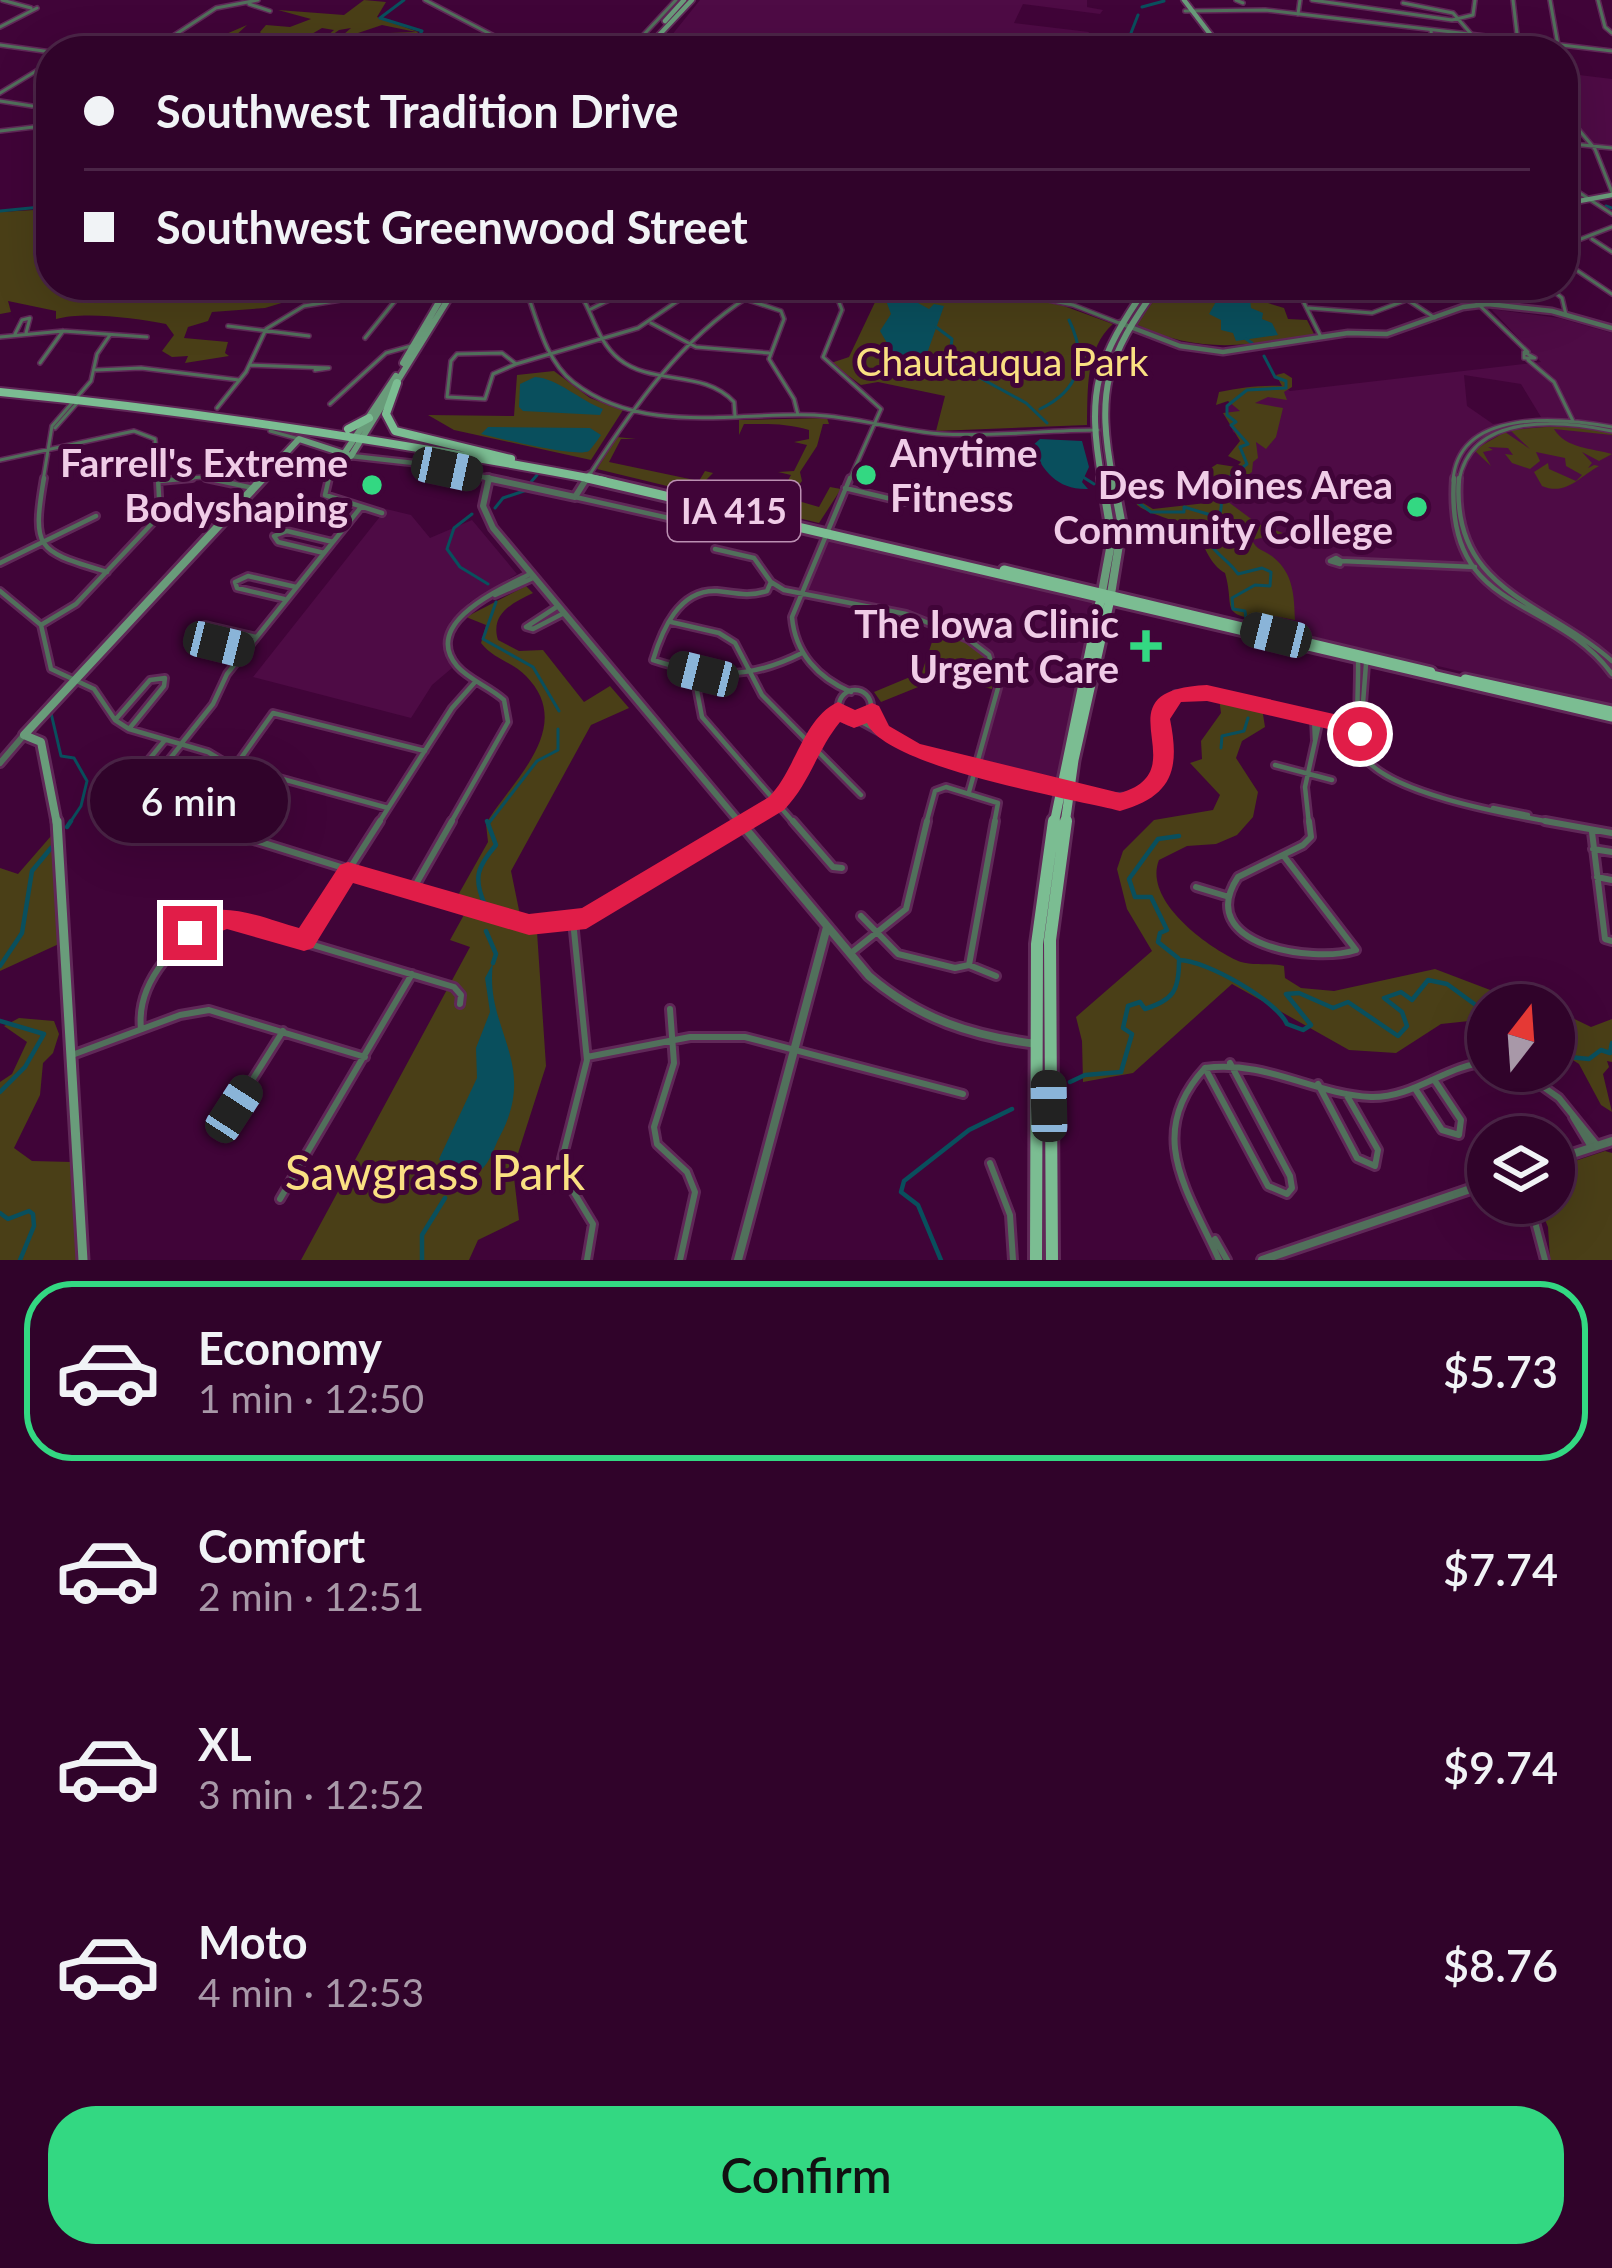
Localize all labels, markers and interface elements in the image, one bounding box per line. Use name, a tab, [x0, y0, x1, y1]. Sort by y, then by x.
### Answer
text: Southwest Tradition Drive	[156, 84, 679, 138]
text: Southwest Greenwood Street	[156, 200, 748, 254]
park label: Chautauqua Park	[855, 338, 1149, 384]
place label: Anytime Fitness	[889, 429, 1038, 520]
place label: Farrell's Extreme Bodyshaping	[60, 439, 348, 530]
car	[408, 444, 486, 494]
place label: Des Moines Area Community College	[1053, 461, 1393, 552]
marker: Anytime Fitness	[853, 462, 879, 488]
marker: Farrell's Extreme Bodyshaping	[359, 472, 385, 498]
road number: IA 415	[668, 481, 800, 541]
marker: Des Moines Area Community College	[1404, 494, 1430, 520]
place label: The Iowa Clinic Urgent Care	[854, 600, 1119, 691]
car	[1237, 609, 1315, 661]
car	[180, 618, 258, 670]
marker: The Iowa Clinic Urgent Care	[1130, 630, 1162, 662]
car	[664, 648, 742, 700]
route start	[1333, 707, 1387, 761]
callout: 6 min	[91, 759, 289, 843]
text: 6 min	[141, 778, 237, 824]
route end	[163, 906, 217, 960]
north arrow	[1467, 984, 1575, 1092]
map controls	[1467, 984, 1575, 1224]
car	[199, 1069, 269, 1149]
car	[1030, 1070, 1068, 1142]
button: layers	[1467, 1116, 1575, 1224]
park label: Sawgrass Park	[285, 1143, 586, 1200]
icon: car	[54, 1317, 162, 1425]
text: Economy	[198, 1321, 382, 1375]
text: $5.73	[1443, 1344, 1558, 1398]
text: 1 min · 12:50	[198, 1375, 424, 1421]
icon: car	[54, 1515, 162, 1623]
text: Comfort	[198, 1519, 365, 1573]
text: $7.74	[1443, 1542, 1558, 1596]
text: 2 min · 12:51	[198, 1573, 424, 1619]
icon: car	[54, 1713, 162, 1821]
text: XL	[198, 1717, 252, 1771]
text: $9.74	[1443, 1740, 1558, 1794]
text: 3 min · 12:52	[198, 1771, 424, 1817]
icon: car	[54, 1911, 162, 2019]
text: Moto	[198, 1915, 308, 1969]
text: $8.76	[1443, 1938, 1558, 1992]
text: 4 min · 12:53	[198, 1969, 424, 2015]
button: Confirm	[48, 2106, 1564, 2244]

